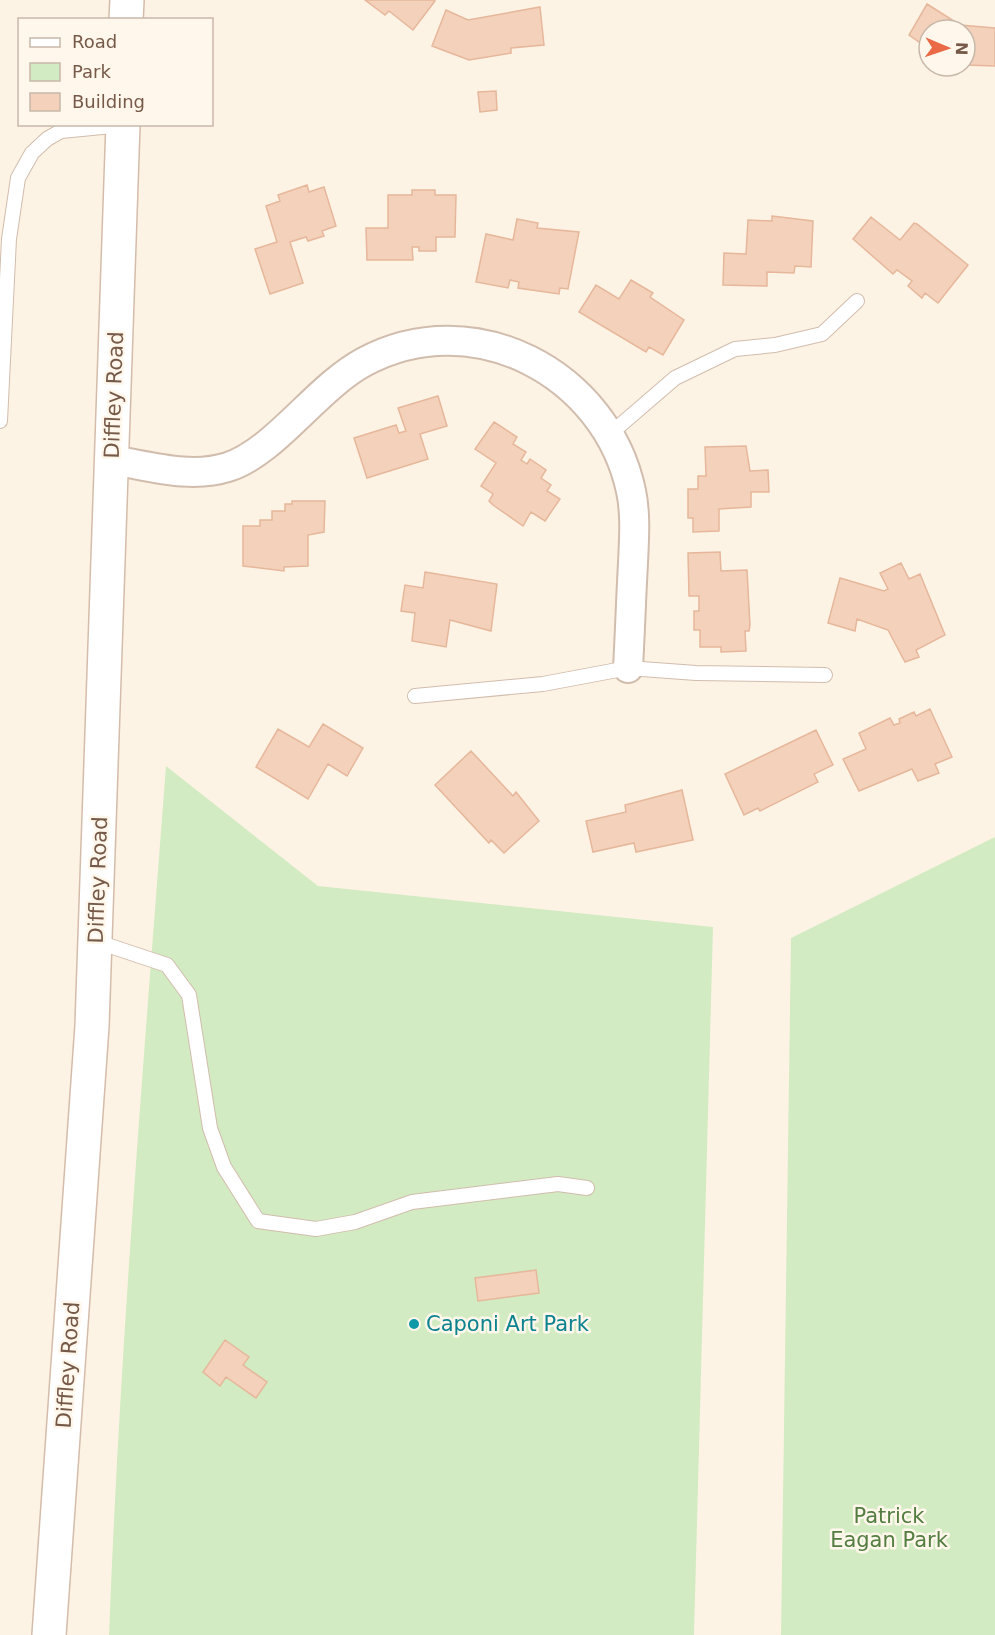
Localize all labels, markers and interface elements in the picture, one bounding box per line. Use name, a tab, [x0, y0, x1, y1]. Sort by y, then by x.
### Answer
legend	[18, 18, 213, 126]
north arrow	[917, 18, 977, 78]
text: Road	[72, 31, 117, 52]
text: N	[952, 41, 971, 56]
text: Park	[72, 61, 111, 82]
text: Building	[72, 91, 145, 112]
street label: Diffley Road	[100, 331, 128, 459]
street label: Diffley Road	[84, 816, 112, 944]
street label: Diffley Road	[52, 1301, 84, 1429]
place label: Caponi Art Park	[426, 1312, 590, 1336]
marker: Caponi Art Park	[407, 1317, 421, 1331]
park label: Patrick Eagan Park	[830, 1504, 949, 1552]

